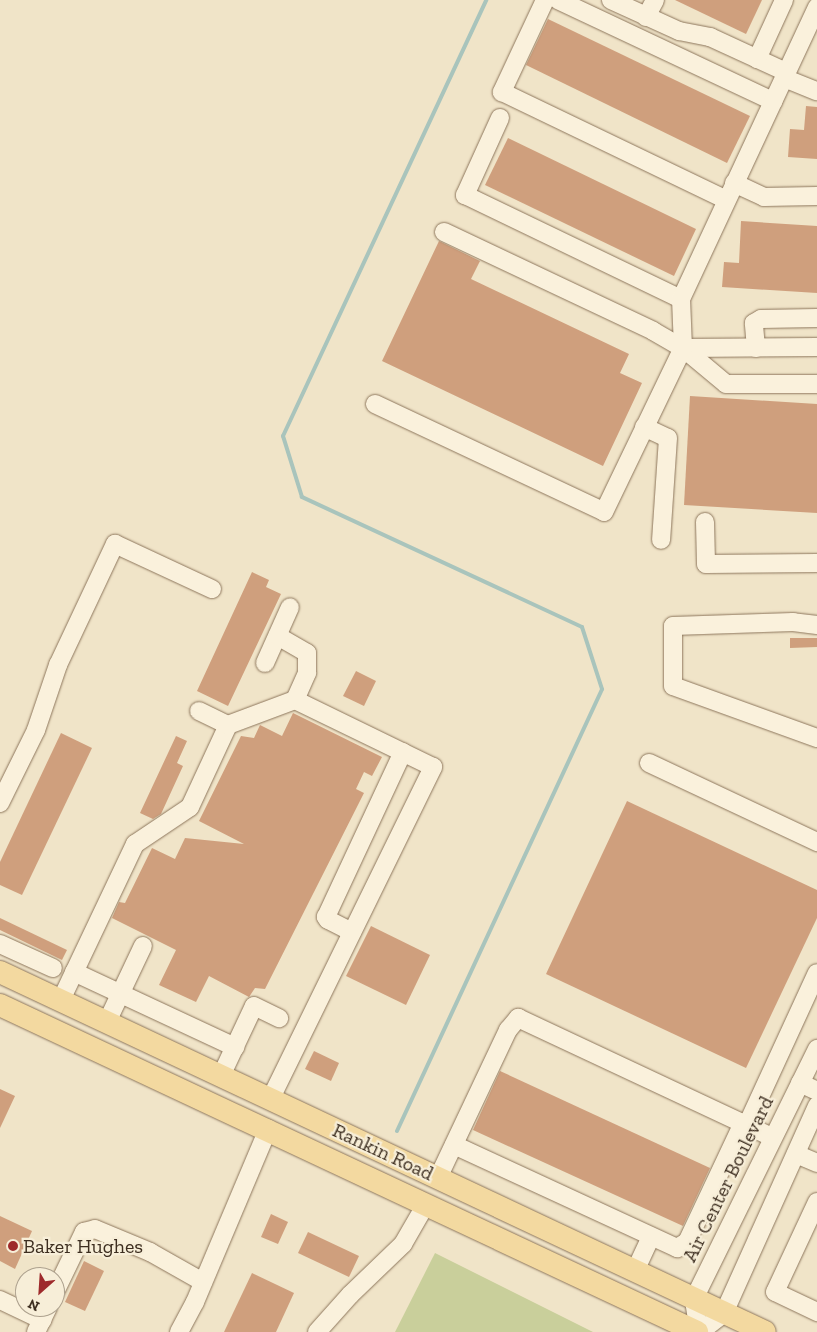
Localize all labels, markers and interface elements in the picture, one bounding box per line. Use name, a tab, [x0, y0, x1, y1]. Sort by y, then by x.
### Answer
street label: Air Center Boulevard	[677, 1092, 779, 1266]
street label: Rankin Road	[329, 1118, 437, 1186]
place label: Baker Hughes	[23, 1234, 143, 1258]
marker: Baker Hughes	[7, 1240, 19, 1252]
north arrow	[15, 1267, 65, 1317]
text: N	[25, 1295, 42, 1315]

